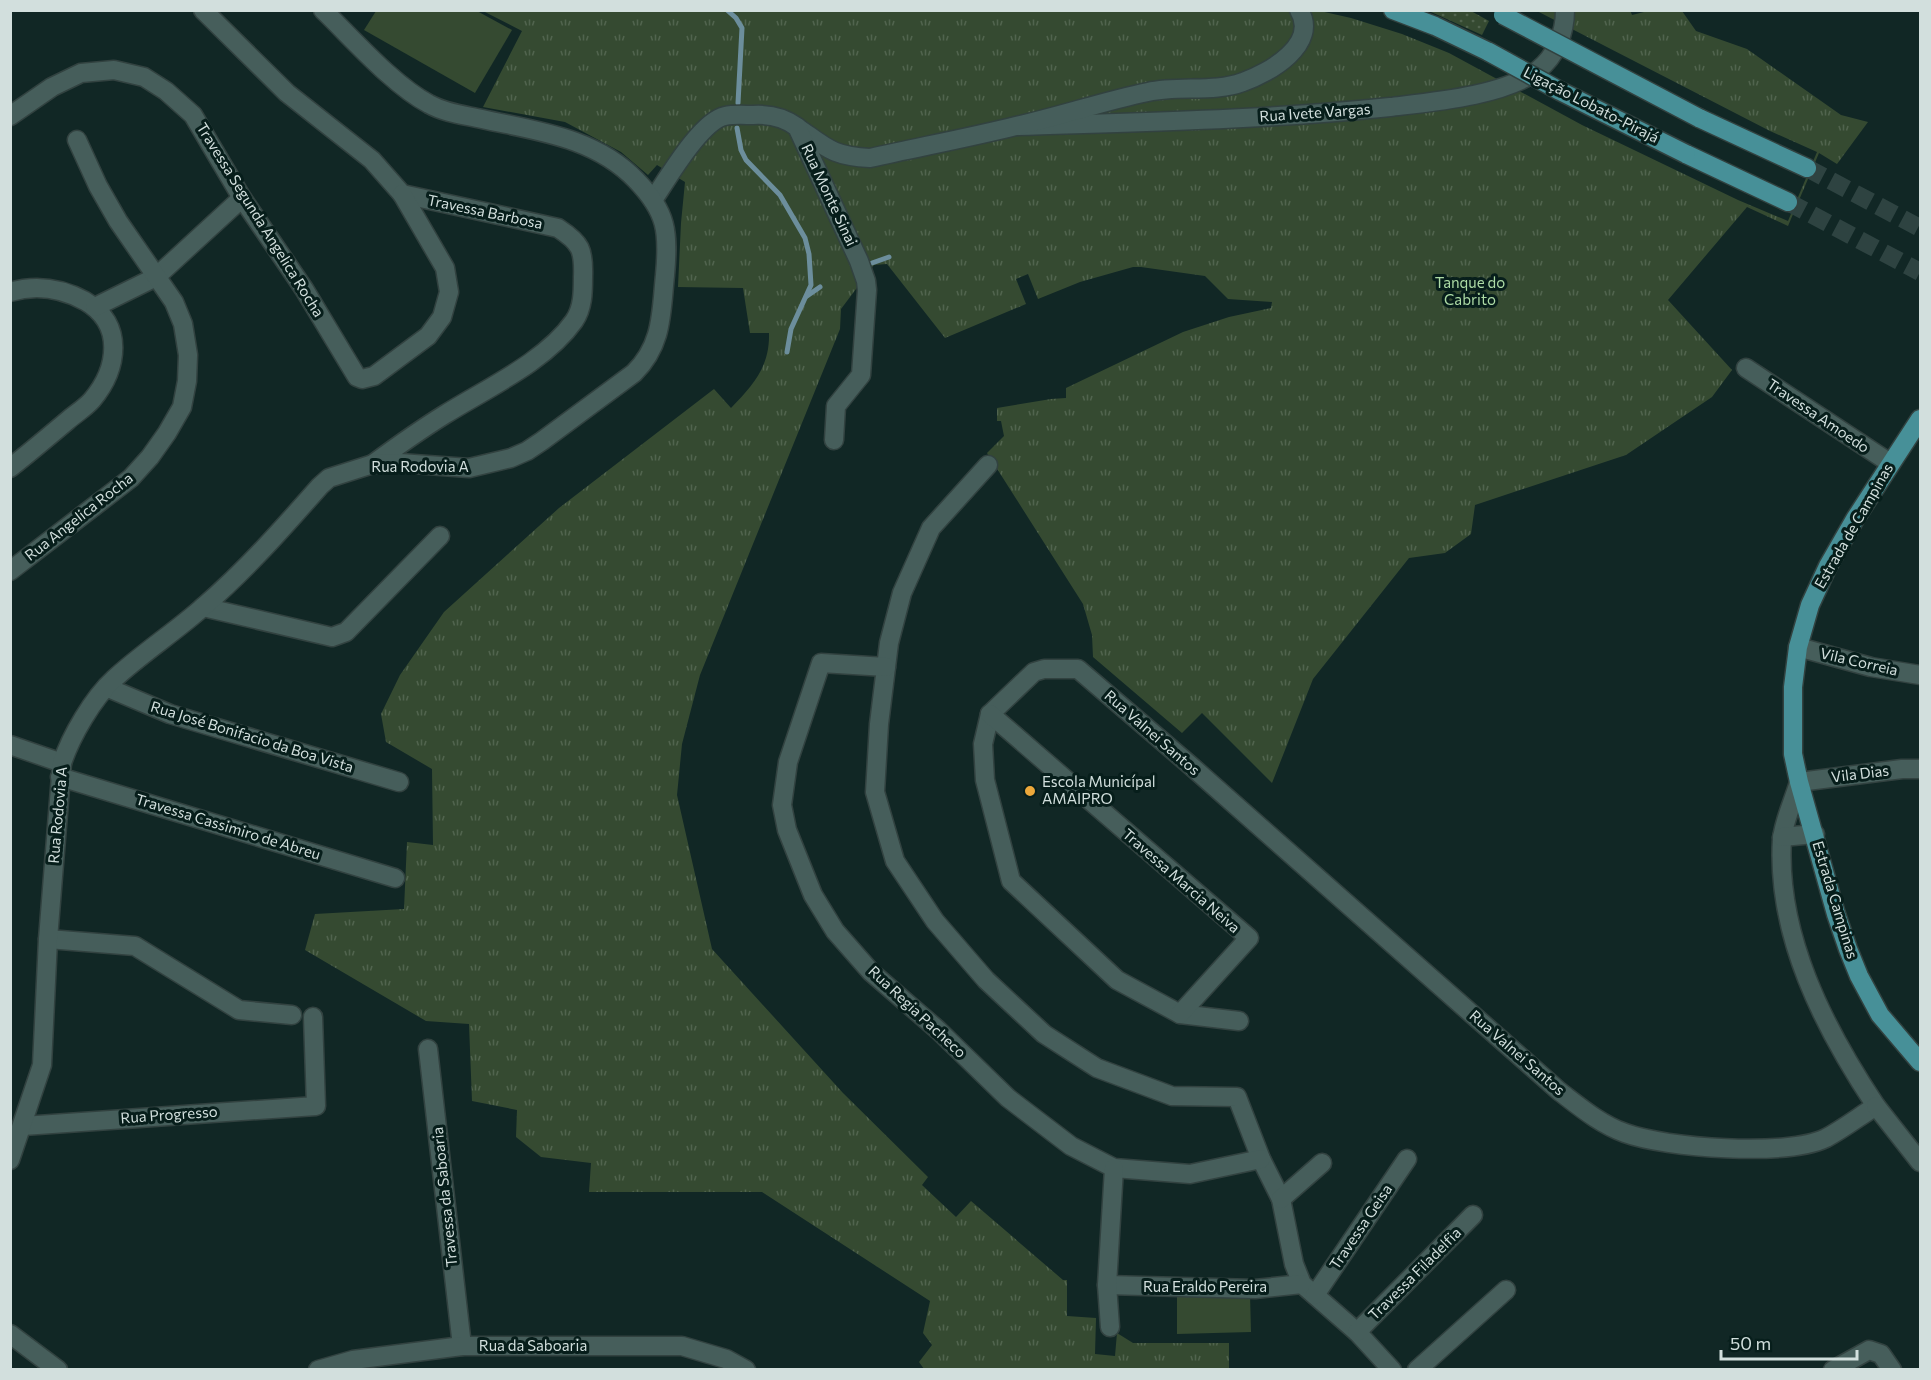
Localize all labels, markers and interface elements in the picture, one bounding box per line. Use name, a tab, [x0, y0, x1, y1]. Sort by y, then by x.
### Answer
street label: Ligação Lobato-Pirajá	[1521, 62, 1662, 146]
street label: Rua Ivete Vargas	[1259, 99, 1371, 125]
street label: Travessa Segunda Angelica Rocha	[193, 119, 328, 320]
street label: Rua Monte Sinai	[798, 141, 861, 249]
street label: Travessa Barbosa	[426, 190, 545, 232]
park label: Tanque do Cabrito	[1435, 273, 1505, 308]
street label: Travessa Amoedo	[1764, 374, 1873, 456]
street label: Rua Rodovia A	[371, 457, 469, 475]
street label: Estrada de Campinas	[1810, 460, 1896, 591]
street label: Rua Angelica Rocha	[21, 468, 136, 564]
street label: Vila Correia	[1819, 643, 1900, 679]
street label: Rua Valnei Santos	[1101, 686, 1204, 779]
street label: Rua José Bonifacio da Boa Vista	[149, 697, 356, 776]
street label: Vila Dias	[1830, 761, 1890, 785]
street label: Rua Rodovia A	[44, 766, 70, 864]
place label: Escola Municípal AMAIPRO	[1042, 772, 1156, 807]
marker: Escola Municípal AMAIPRO	[1023, 784, 1037, 798]
street label: Travessa Cassimiro de Abreu	[134, 789, 323, 863]
street label: Travessa Marcia Neiva	[1119, 824, 1244, 936]
street label: Estrada Campinas	[1810, 839, 1862, 961]
street label: Rua Regia Pacheco	[865, 961, 970, 1061]
street label: Rua Valnei Santos	[1466, 1006, 1569, 1099]
street label: Rua Progresso	[120, 1102, 218, 1126]
street label: Travessa da Saboaria	[428, 1126, 460, 1268]
street label: Travessa Geisa	[1325, 1180, 1395, 1273]
street label: Travessa Filadelfia	[1364, 1223, 1464, 1323]
street label: Rua Eraldo Pereira	[1143, 1277, 1267, 1295]
scale bar	[1721, 1323, 1858, 1361]
text: 50 m	[1730, 1332, 1771, 1354]
street label: Rua da Saboaria	[479, 1336, 587, 1354]

